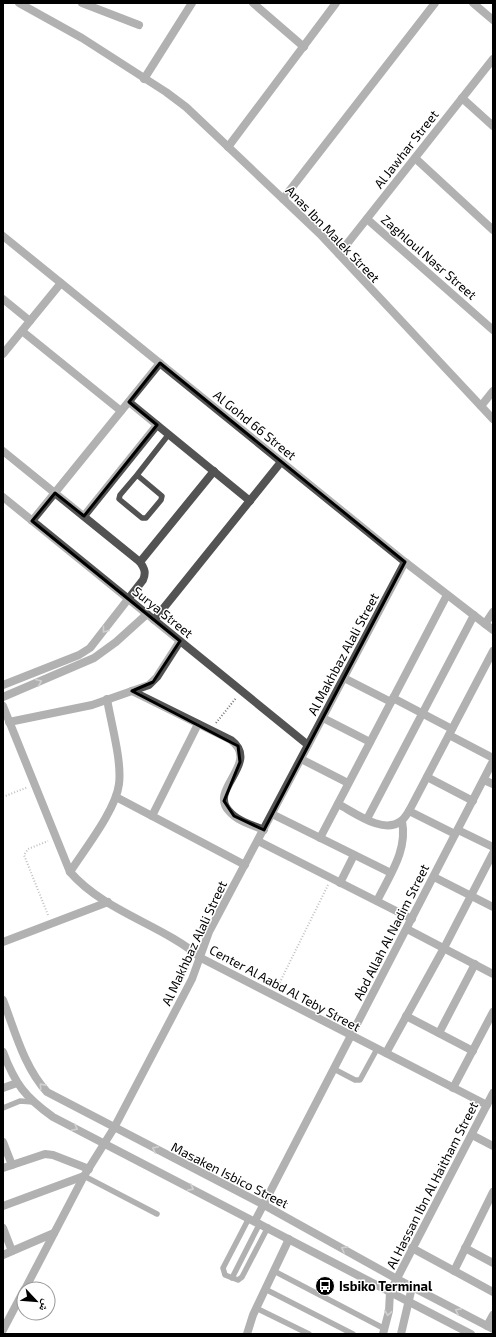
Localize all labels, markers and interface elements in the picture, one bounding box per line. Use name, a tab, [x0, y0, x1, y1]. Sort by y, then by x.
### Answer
street label: Al Jawhar Street	[370, 107, 442, 191]
street label: Anas Ibn Malek Street	[283, 182, 383, 286]
street label: Zaghloul Nasr Street	[378, 211, 480, 303]
street label: Al Gohd 66 Street	[210, 387, 300, 463]
street label: Surya Street	[130, 583, 196, 641]
street label: Al Makhbaz Alali Street	[304, 590, 382, 718]
one-way arrow	[102, 626, 109, 633]
one-way arrow	[35, 678, 42, 686]
street label: Abd Allah Al Nadim Street	[350, 861, 432, 1003]
street label: Al Makhbaz Alali Street	[158, 878, 230, 1008]
street label: Center Al Aabd Al Teby Street	[207, 941, 363, 1035]
one-way arrow	[39, 1084, 46, 1091]
street label: Al Hassan Ibn Al Haitham Street	[383, 1099, 481, 1271]
one-way arrow	[71, 1123, 78, 1131]
street label: Masaken Isbico Street	[169, 1138, 291, 1212]
one-way arrow	[152, 1146, 159, 1154]
one-way arrow	[187, 1183, 194, 1190]
one-way arrow	[341, 1247, 348, 1254]
bus stop icon: Isbiko Terminal	[314, 1275, 336, 1297]
place label: Isbiko Terminal	[339, 1278, 433, 1294]
north arrow	[16, 1281, 56, 1321]
text: ش	[35, 1297, 54, 1314]
one-way arrow	[455, 1308, 463, 1316]
one-way arrow	[384, 1310, 393, 1316]

